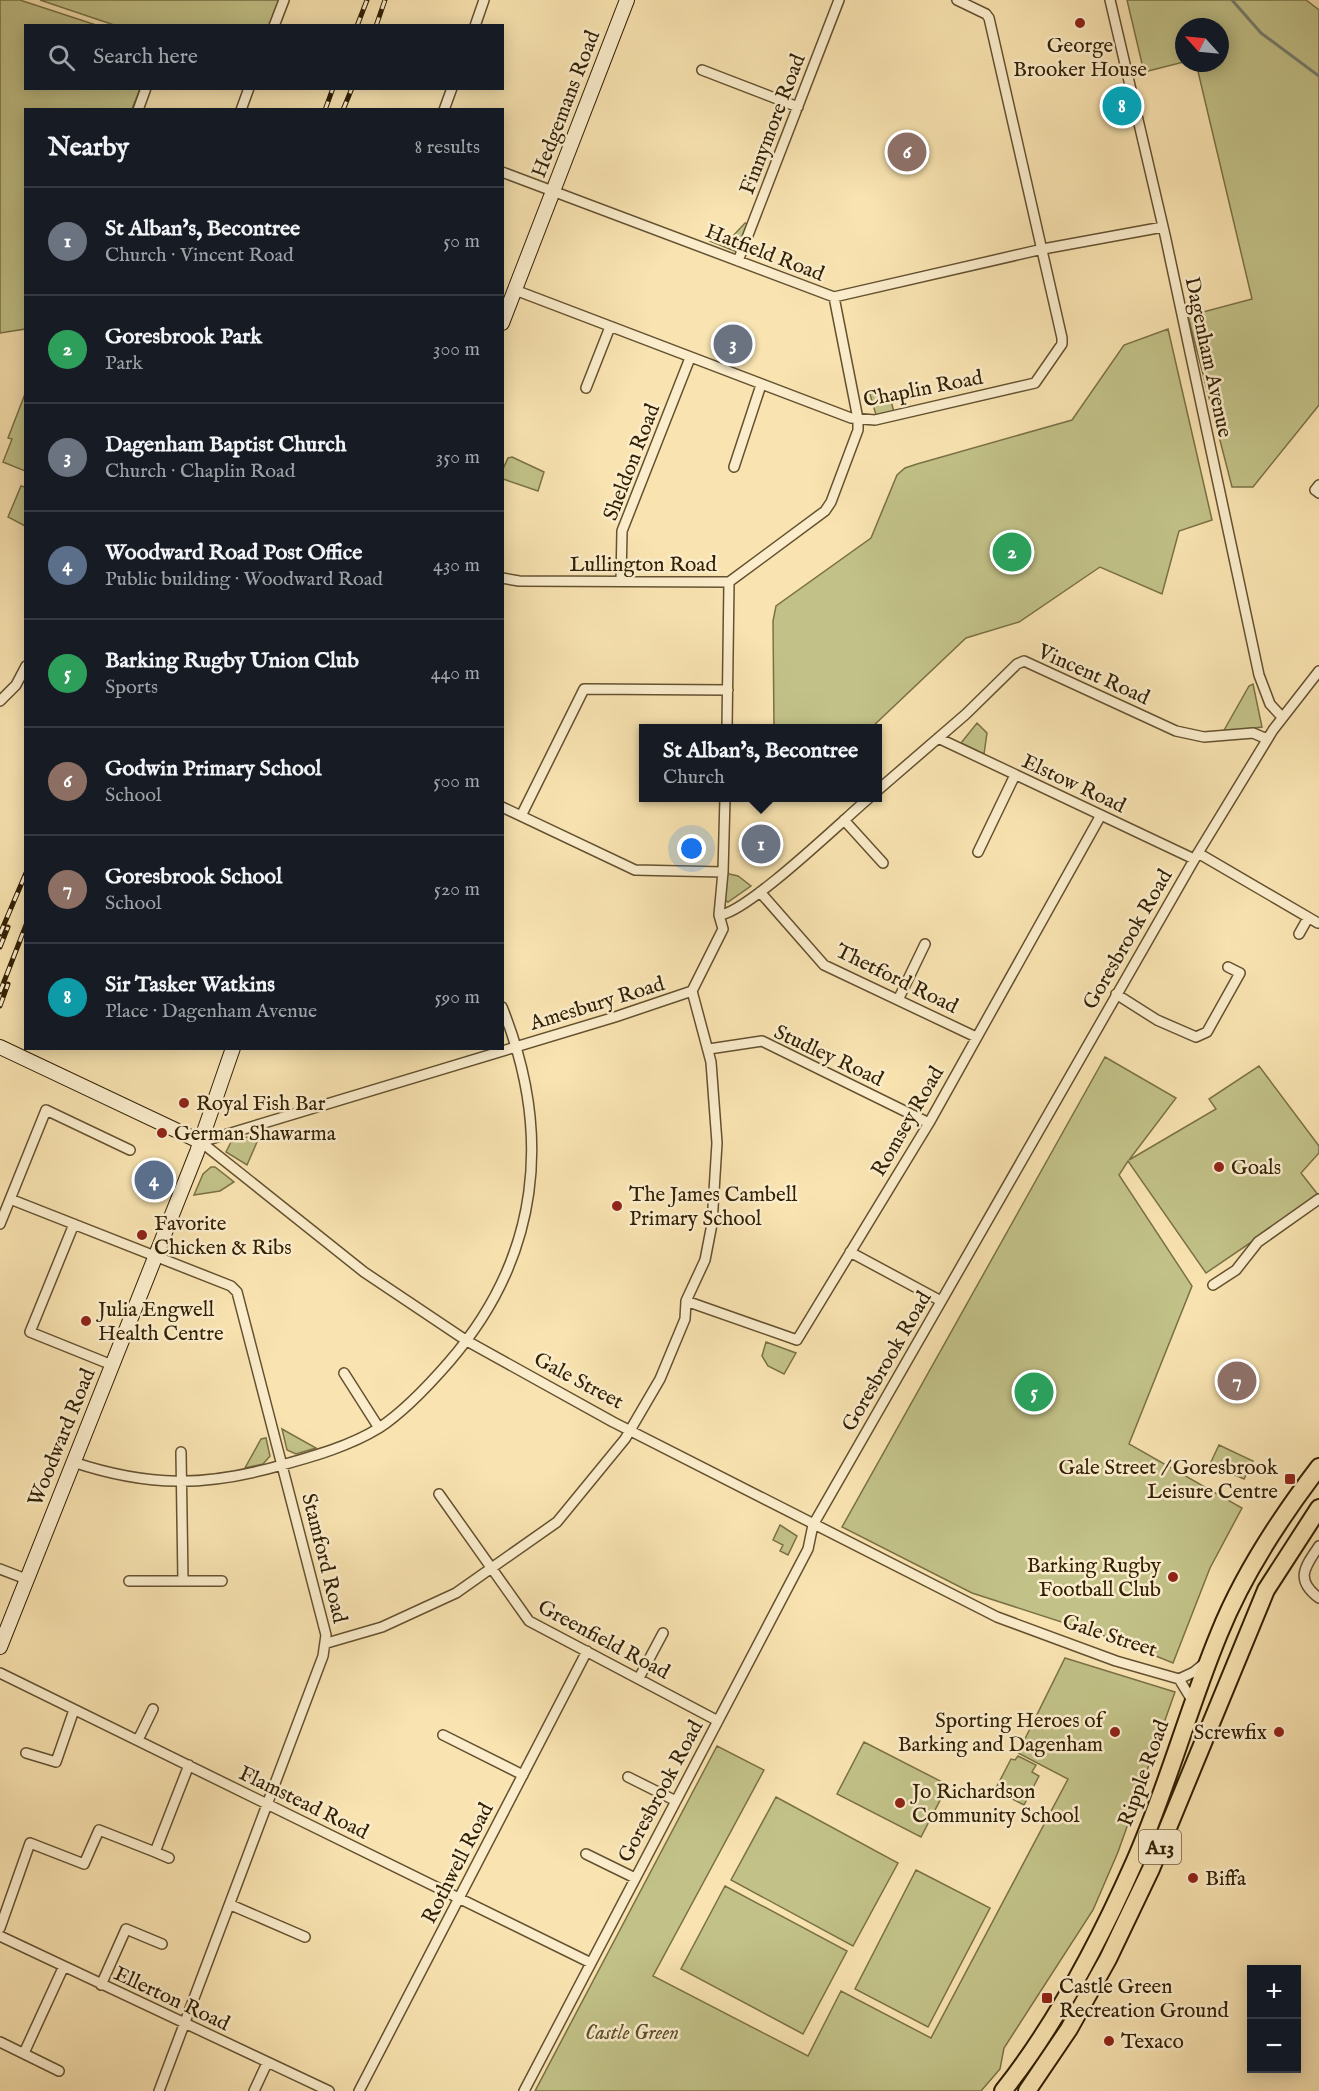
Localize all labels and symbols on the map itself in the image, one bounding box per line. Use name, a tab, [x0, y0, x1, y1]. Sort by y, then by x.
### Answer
marker: George Brooker House	[1073, 16, 1087, 30]
north arrow	[1175, 18, 1229, 72]
street label: Hedgemans Road	[526, 26, 607, 182]
place label: George Brooker House	[1013, 33, 1147, 84]
street label: Finnymore Road	[734, 50, 813, 199]
pin: 8	[1102, 84, 1142, 128]
pin: 6	[888, 130, 926, 174]
street label: Hatfield Road	[701, 218, 828, 289]
street label: Dagenham Avenue	[1177, 275, 1238, 440]
pin: 3	[714, 322, 752, 366]
street label: Chaplin Road	[861, 365, 986, 414]
street label: Sheldon Road	[598, 400, 667, 525]
pin: 2	[992, 530, 1032, 574]
street label: Lullington Road	[569, 552, 717, 579]
street label: Vincent Road	[1032, 638, 1154, 712]
street label: Elstow Road	[1017, 749, 1130, 821]
pin: 1	[742, 822, 780, 866]
your location	[677, 834, 706, 863]
street label: Goresbrook Road	[1077, 864, 1180, 1015]
street label: Thetford Road	[831, 938, 963, 1021]
street label: Amesbury Road	[526, 971, 669, 1038]
street label: Studley Road	[769, 1019, 888, 1094]
street label: Romsey Road	[866, 1061, 951, 1182]
place label: Royal Fish Bar	[196, 1091, 326, 1118]
marker: Royal Fish Bar	[177, 1096, 191, 1110]
place label: German Shawarma	[174, 1121, 337, 1148]
marker: German Shawarma	[155, 1126, 169, 1140]
place label: Goals	[1231, 1155, 1281, 1182]
pin: 4	[134, 1158, 174, 1202]
marker: Goals	[1212, 1160, 1226, 1174]
place label: The James Cambell Primary School	[629, 1182, 797, 1233]
marker: The James Cambell Primary School	[610, 1199, 624, 1213]
place label: Favorite Chicken & Ribs	[154, 1211, 292, 1262]
marker: Favorite Chicken & Ribs	[135, 1228, 149, 1242]
street label: Goresbrook Road	[836, 1286, 939, 1437]
place label: Julia Engwell Health Centre	[96, 1297, 224, 1348]
marker: Julia Engwell Health Centre	[79, 1314, 93, 1328]
street label: Gale Street	[529, 1346, 628, 1416]
pin: 7	[1218, 1358, 1256, 1404]
street label: Woodward Road	[22, 1364, 103, 1510]
pin: 5	[1014, 1370, 1054, 1414]
place label: Gale Street / Goresbrook Leisure Centre	[1059, 1455, 1279, 1506]
marker: Gale Street / Goresbrook Leisure Centre	[1283, 1472, 1297, 1486]
street label: Stamford Road	[294, 1491, 353, 1627]
place label: Barking Rugby Football Club	[1027, 1553, 1162, 1604]
marker: Barking Rugby Football Club	[1166, 1570, 1180, 1584]
street label: Greenfield Road	[533, 1594, 675, 1687]
street label: Gale Street	[1059, 1608, 1160, 1664]
place label: Sporting Heroes of Barking and Dagenham	[898, 1708, 1106, 1759]
street label: Goresbrook Road	[612, 1715, 711, 1868]
street label: Ripple Road	[1113, 1716, 1176, 1830]
place label: Screwfix	[1194, 1720, 1267, 1747]
marker: Sporting Heroes of Barking and Dagenham	[1108, 1725, 1122, 1739]
marker: Screwfix	[1272, 1725, 1286, 1739]
street label: Flamstead Road	[234, 1760, 373, 1847]
place label: Jo Richardson Community School	[910, 1779, 1080, 1830]
marker: Jo Richardson Community School	[893, 1796, 907, 1810]
street label: Rothwell Road	[416, 1798, 501, 1929]
road number: A13	[1139, 1830, 1181, 1864]
place label: Biffa	[1205, 1866, 1247, 1893]
marker: Biffa	[1186, 1871, 1200, 1885]
street label: Ellerton Road	[109, 1961, 234, 2038]
place label: Castle Green Recreation Ground	[1059, 1974, 1229, 2025]
marker: Castle Green Recreation Ground	[1040, 1991, 1054, 2005]
park label: Castle Green	[585, 2020, 679, 2047]
place label: Texaco	[1121, 2029, 1184, 2056]
marker: Texaco	[1102, 2034, 1116, 2048]

